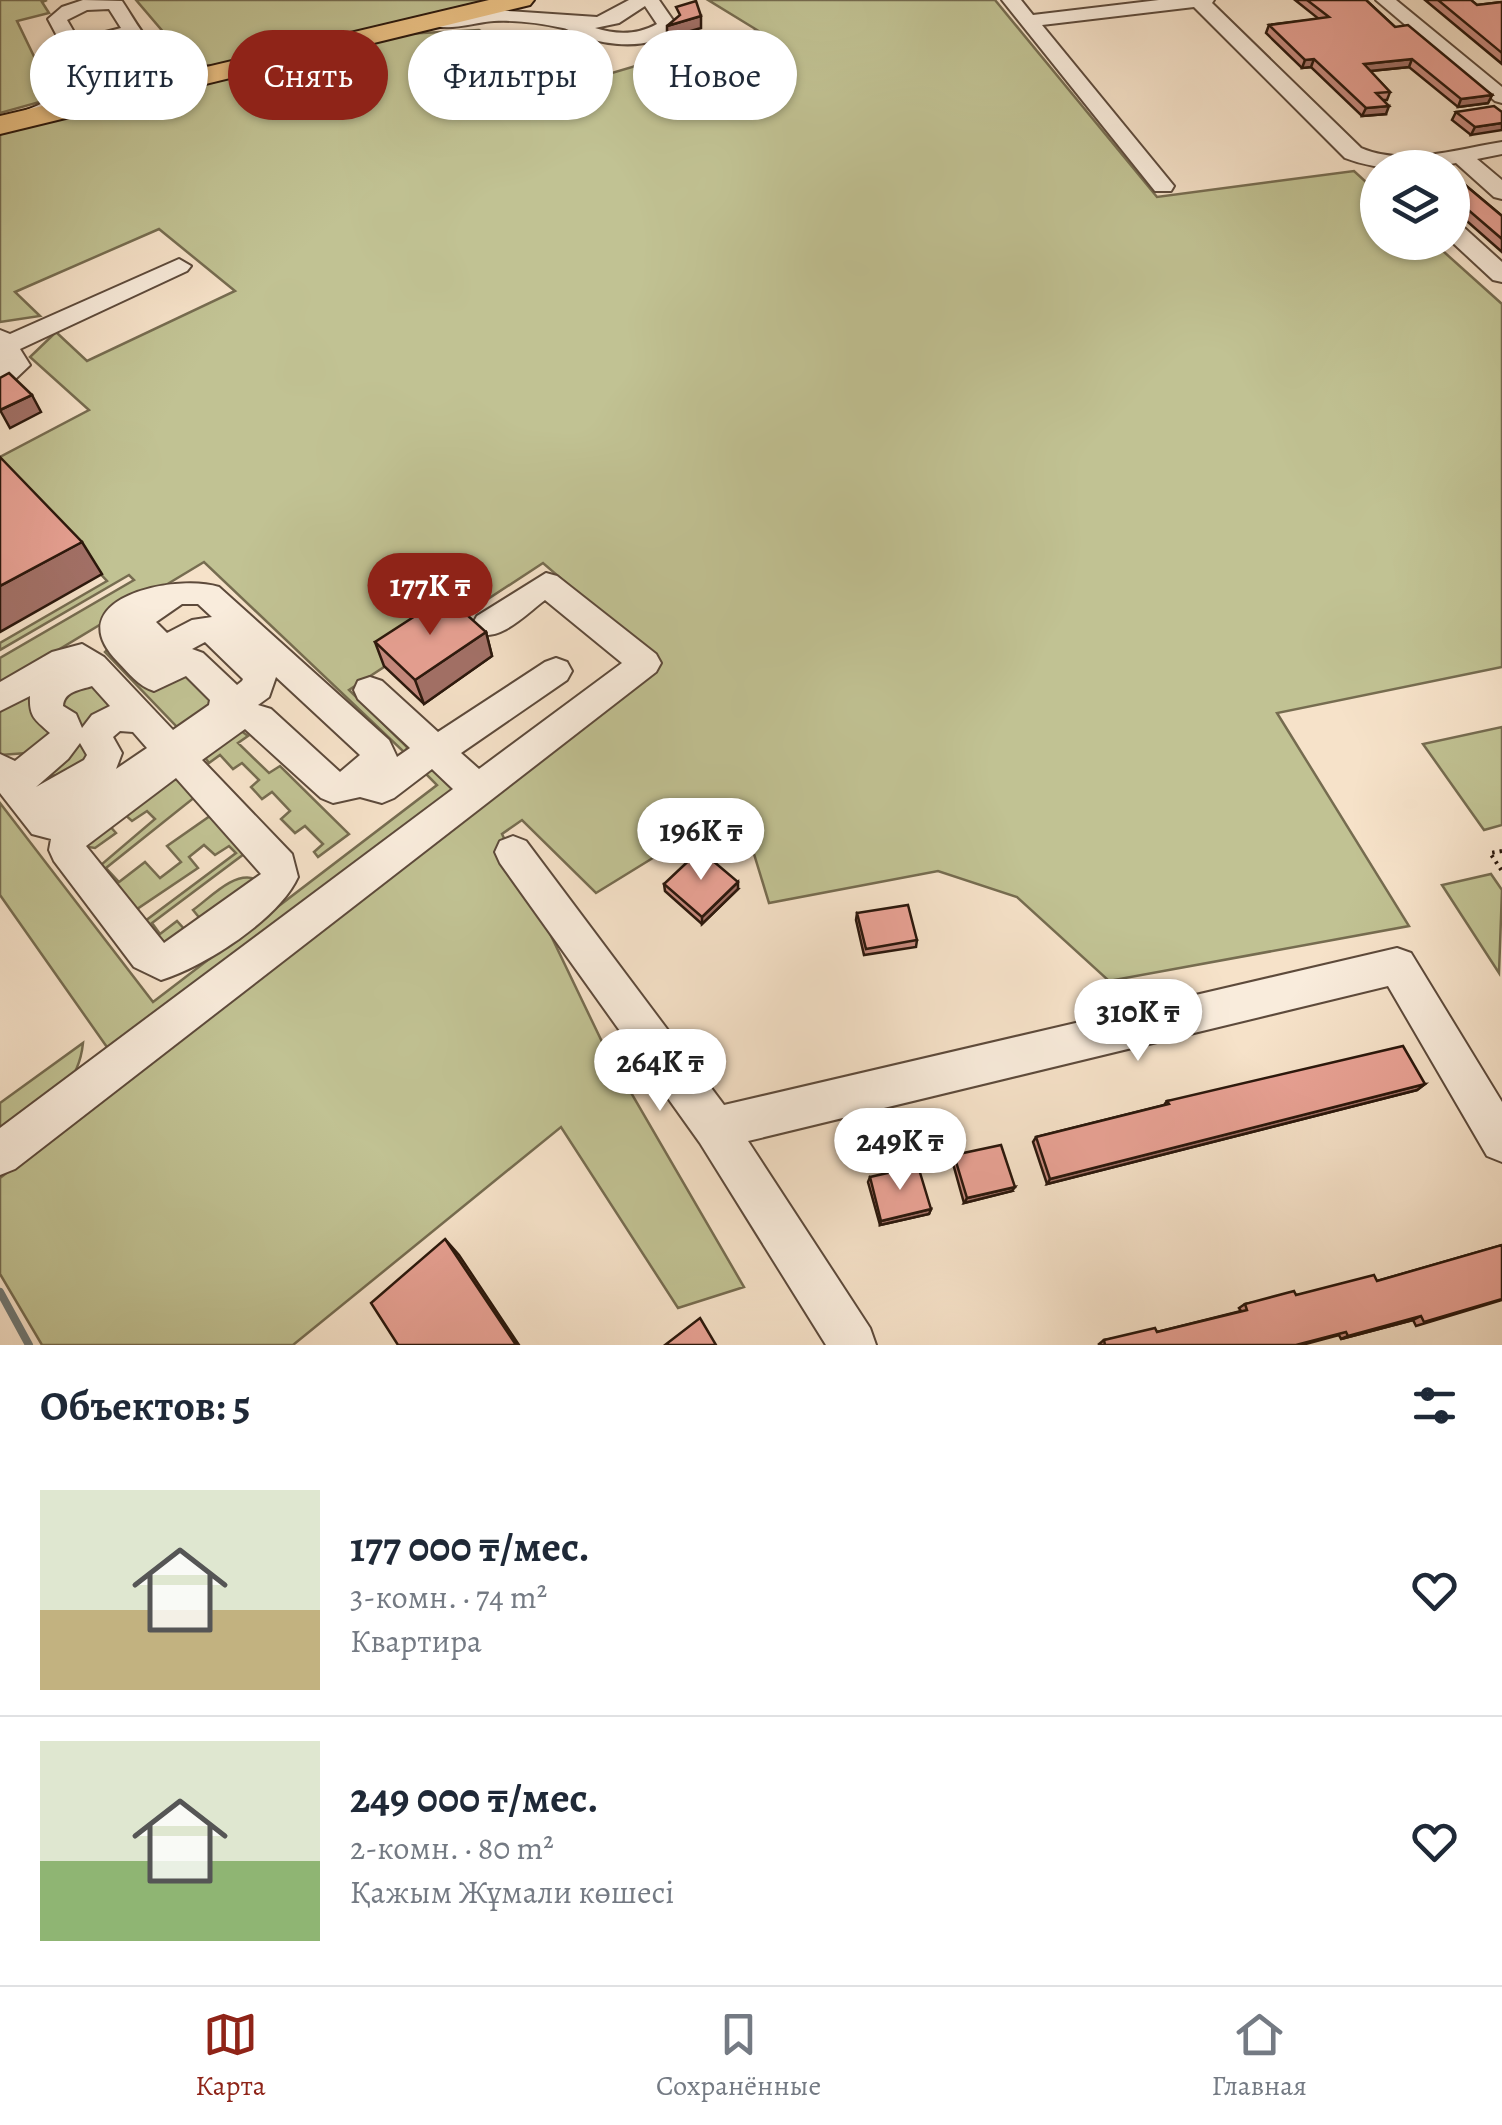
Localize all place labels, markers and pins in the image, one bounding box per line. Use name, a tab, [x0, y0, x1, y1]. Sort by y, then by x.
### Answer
pin: 177K ₸	[349, 553, 511, 638]
pin: 196K ₸	[620, 798, 782, 883]
pin: 310K ₸	[1057, 979, 1219, 1064]
pin: 264K ₸	[579, 1029, 741, 1114]
pin: 249K ₸	[819, 1108, 981, 1193]

